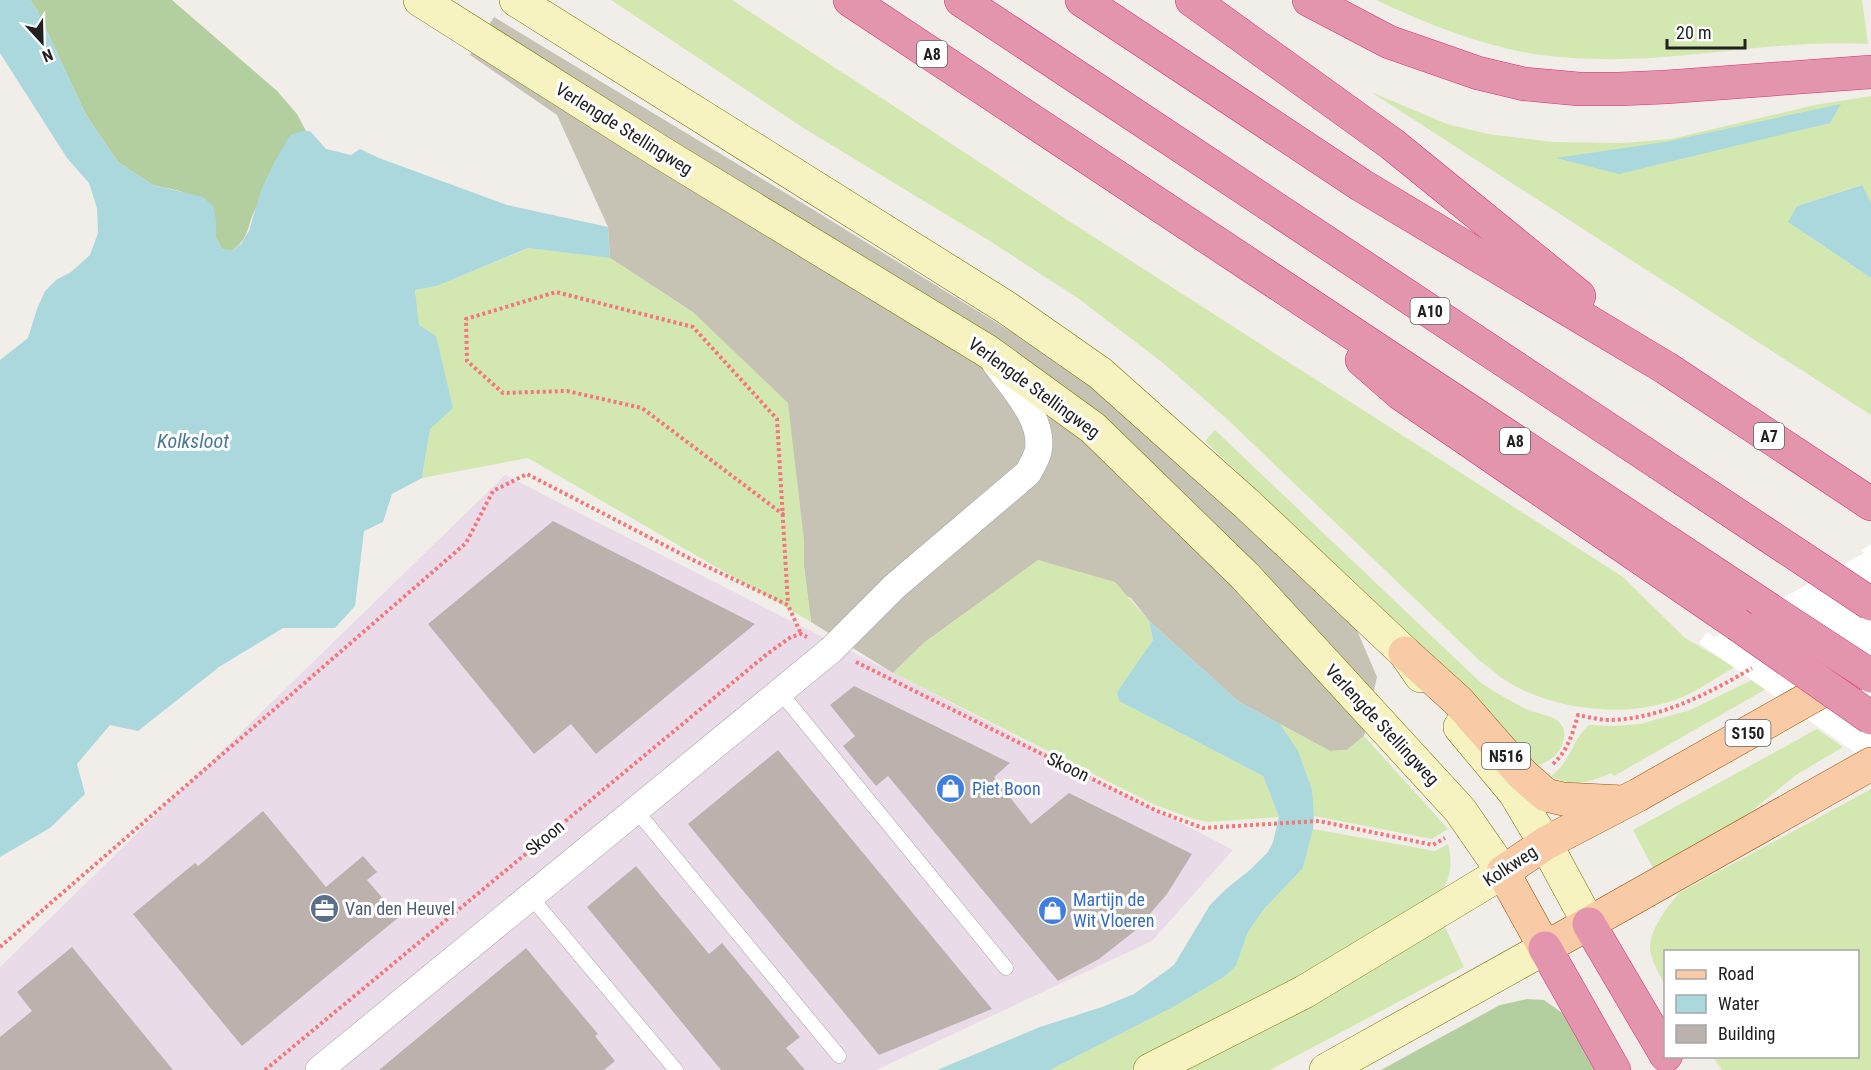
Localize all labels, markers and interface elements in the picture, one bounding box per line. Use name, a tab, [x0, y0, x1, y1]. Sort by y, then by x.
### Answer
north arrow	[12, 12, 72, 72]
scale bar	[1667, 12, 1745, 50]
text: 20 m	[1676, 22, 1711, 43]
road number: A8	[917, 41, 947, 67]
text: N	[39, 45, 56, 66]
street label: Verlengde Stellingweg	[552, 78, 697, 179]
road number: A10	[1410, 298, 1450, 324]
street label: Verlengde Stellingweg	[964, 333, 1104, 442]
road number: A7	[1754, 423, 1784, 449]
road number: A8	[1500, 428, 1530, 454]
water label: Kolksloot	[157, 429, 229, 453]
street label: Verlengde Stellingweg	[1321, 660, 1444, 789]
road number: S150	[1726, 720, 1770, 746]
road number: N516	[1482, 743, 1530, 769]
street label: Skoon	[1044, 747, 1093, 786]
shop icon: Piet Boon	[935, 773, 967, 805]
place label: Piet Boon	[972, 778, 1041, 799]
street label: Skoon	[521, 815, 568, 860]
street label: Kolkweg	[1479, 840, 1541, 891]
place label: Martijn de Wit Vloeren	[1073, 889, 1154, 931]
office icon: Van den Heuvel	[308, 893, 340, 925]
shop icon: Martijn de Wit Vloeren	[1036, 894, 1068, 926]
place label: Van den Heuvel	[345, 898, 455, 919]
legend	[1664, 950, 1859, 1058]
text: Road	[1718, 963, 1754, 984]
text: Water	[1718, 993, 1760, 1014]
text: Building	[1718, 1023, 1775, 1044]

